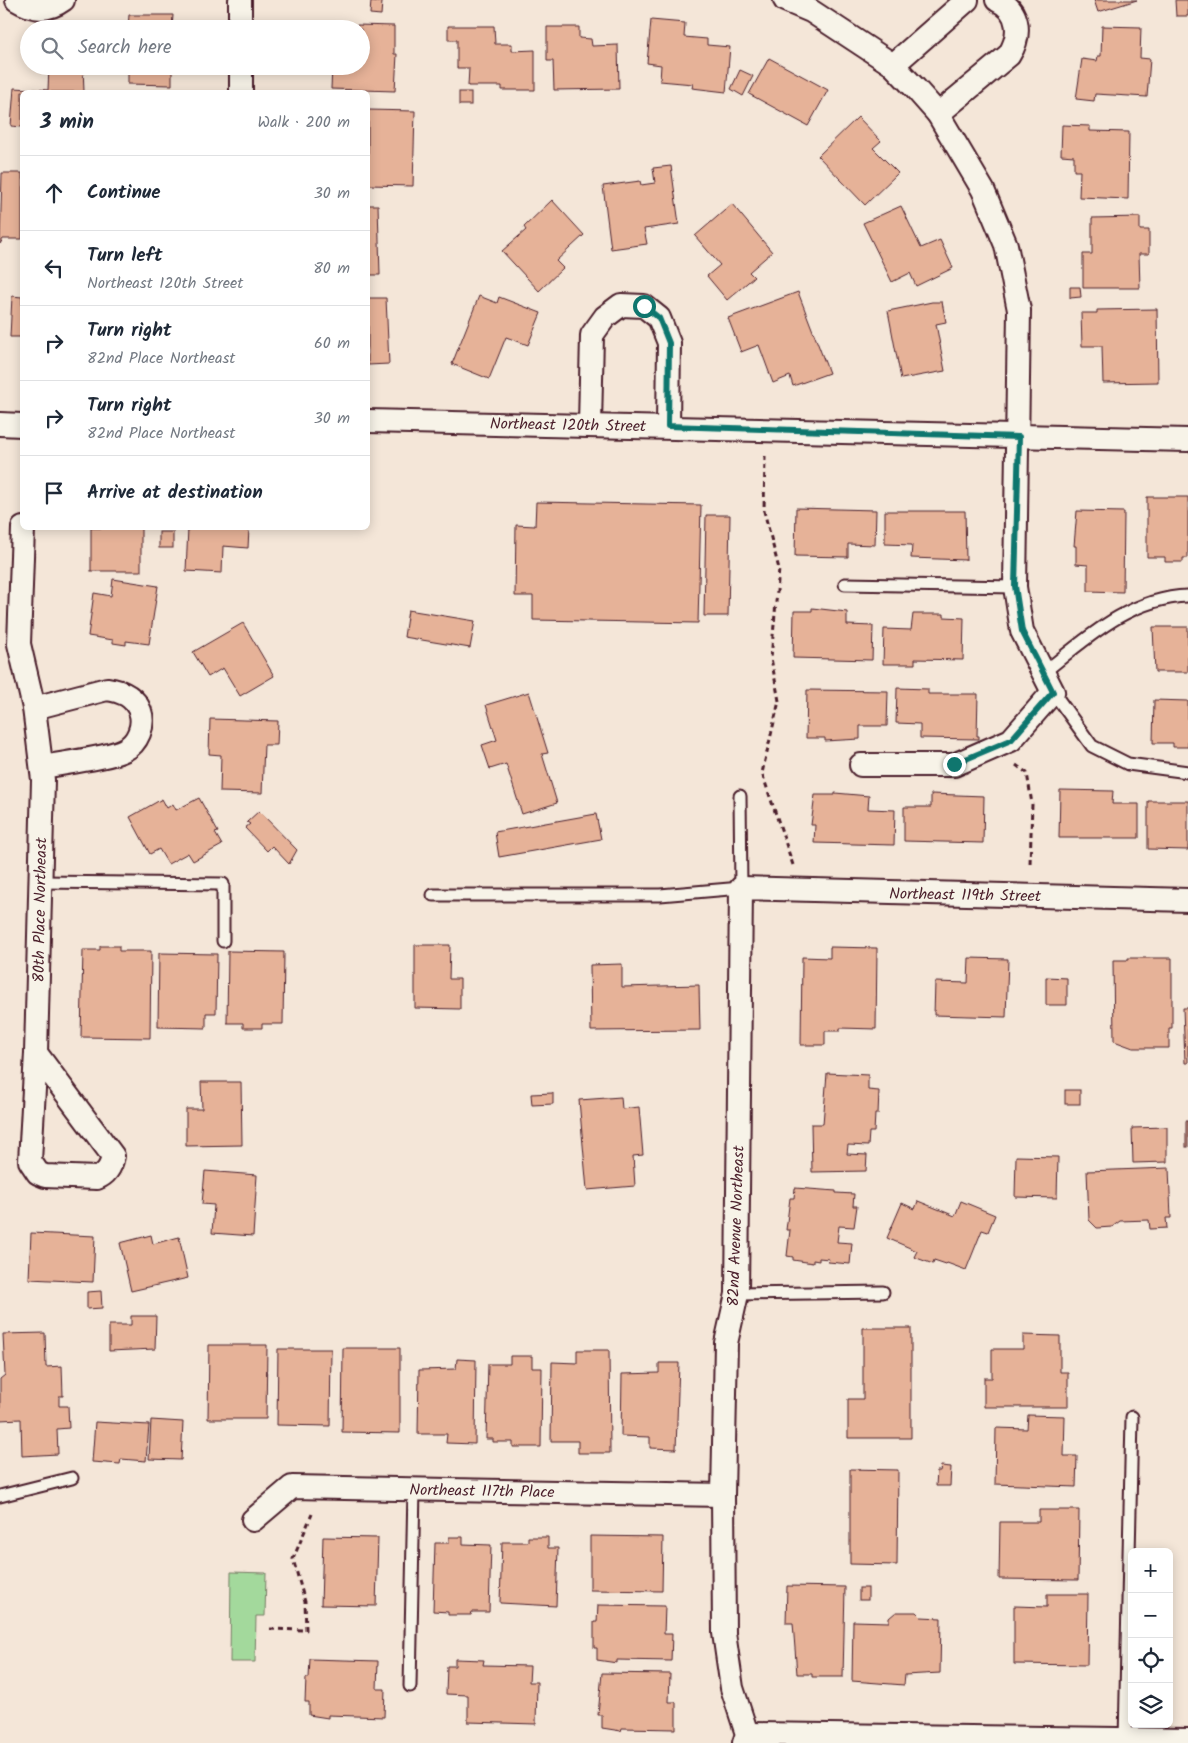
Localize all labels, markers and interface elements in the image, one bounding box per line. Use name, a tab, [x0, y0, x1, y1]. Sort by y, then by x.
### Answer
search box	[20, 20, 370, 75]
text: Search here	[78, 33, 172, 63]
icon: search	[38, 34, 66, 62]
text: 3 min	[40, 106, 94, 139]
text: Walk · 200 m	[257, 110, 350, 135]
text: Continue	[87, 178, 160, 208]
icon: ahead	[40, 179, 68, 207]
text: 30 m	[314, 181, 350, 206]
text: Turn left	[87, 241, 162, 271]
icon: left	[40, 254, 68, 282]
text: 80 m	[313, 256, 350, 281]
text: Northeast 120th Street	[87, 271, 243, 296]
route start	[633, 295, 656, 318]
text: Turn right	[87, 316, 172, 346]
icon: right	[40, 329, 68, 357]
text: 60 m	[314, 331, 350, 356]
text: 82nd Place Northeast	[87, 346, 236, 371]
text: Turn right	[87, 391, 172, 421]
icon: right	[40, 404, 68, 432]
text: 30 m	[314, 406, 350, 431]
street label: Northeast 120th Street	[490, 412, 647, 439]
text: 82nd Place Northeast	[87, 421, 236, 446]
text: Arrive at destination	[87, 478, 263, 508]
icon: arrive	[40, 479, 68, 507]
route end	[943, 753, 966, 776]
street label: 80th Place Northeast	[27, 836, 54, 983]
street label: Northeast 119th Street	[889, 882, 1042, 909]
street label: 82nd Avenue Northeast	[721, 1144, 752, 1307]
street label: Northeast 117th Place	[409, 1478, 555, 1505]
map controls	[1128, 1548, 1173, 1728]
button: +	[1128, 1548, 1173, 1593]
button: −	[1128, 1593, 1173, 1638]
button: locate	[1128, 1638, 1173, 1683]
button: layers	[1128, 1683, 1173, 1728]

